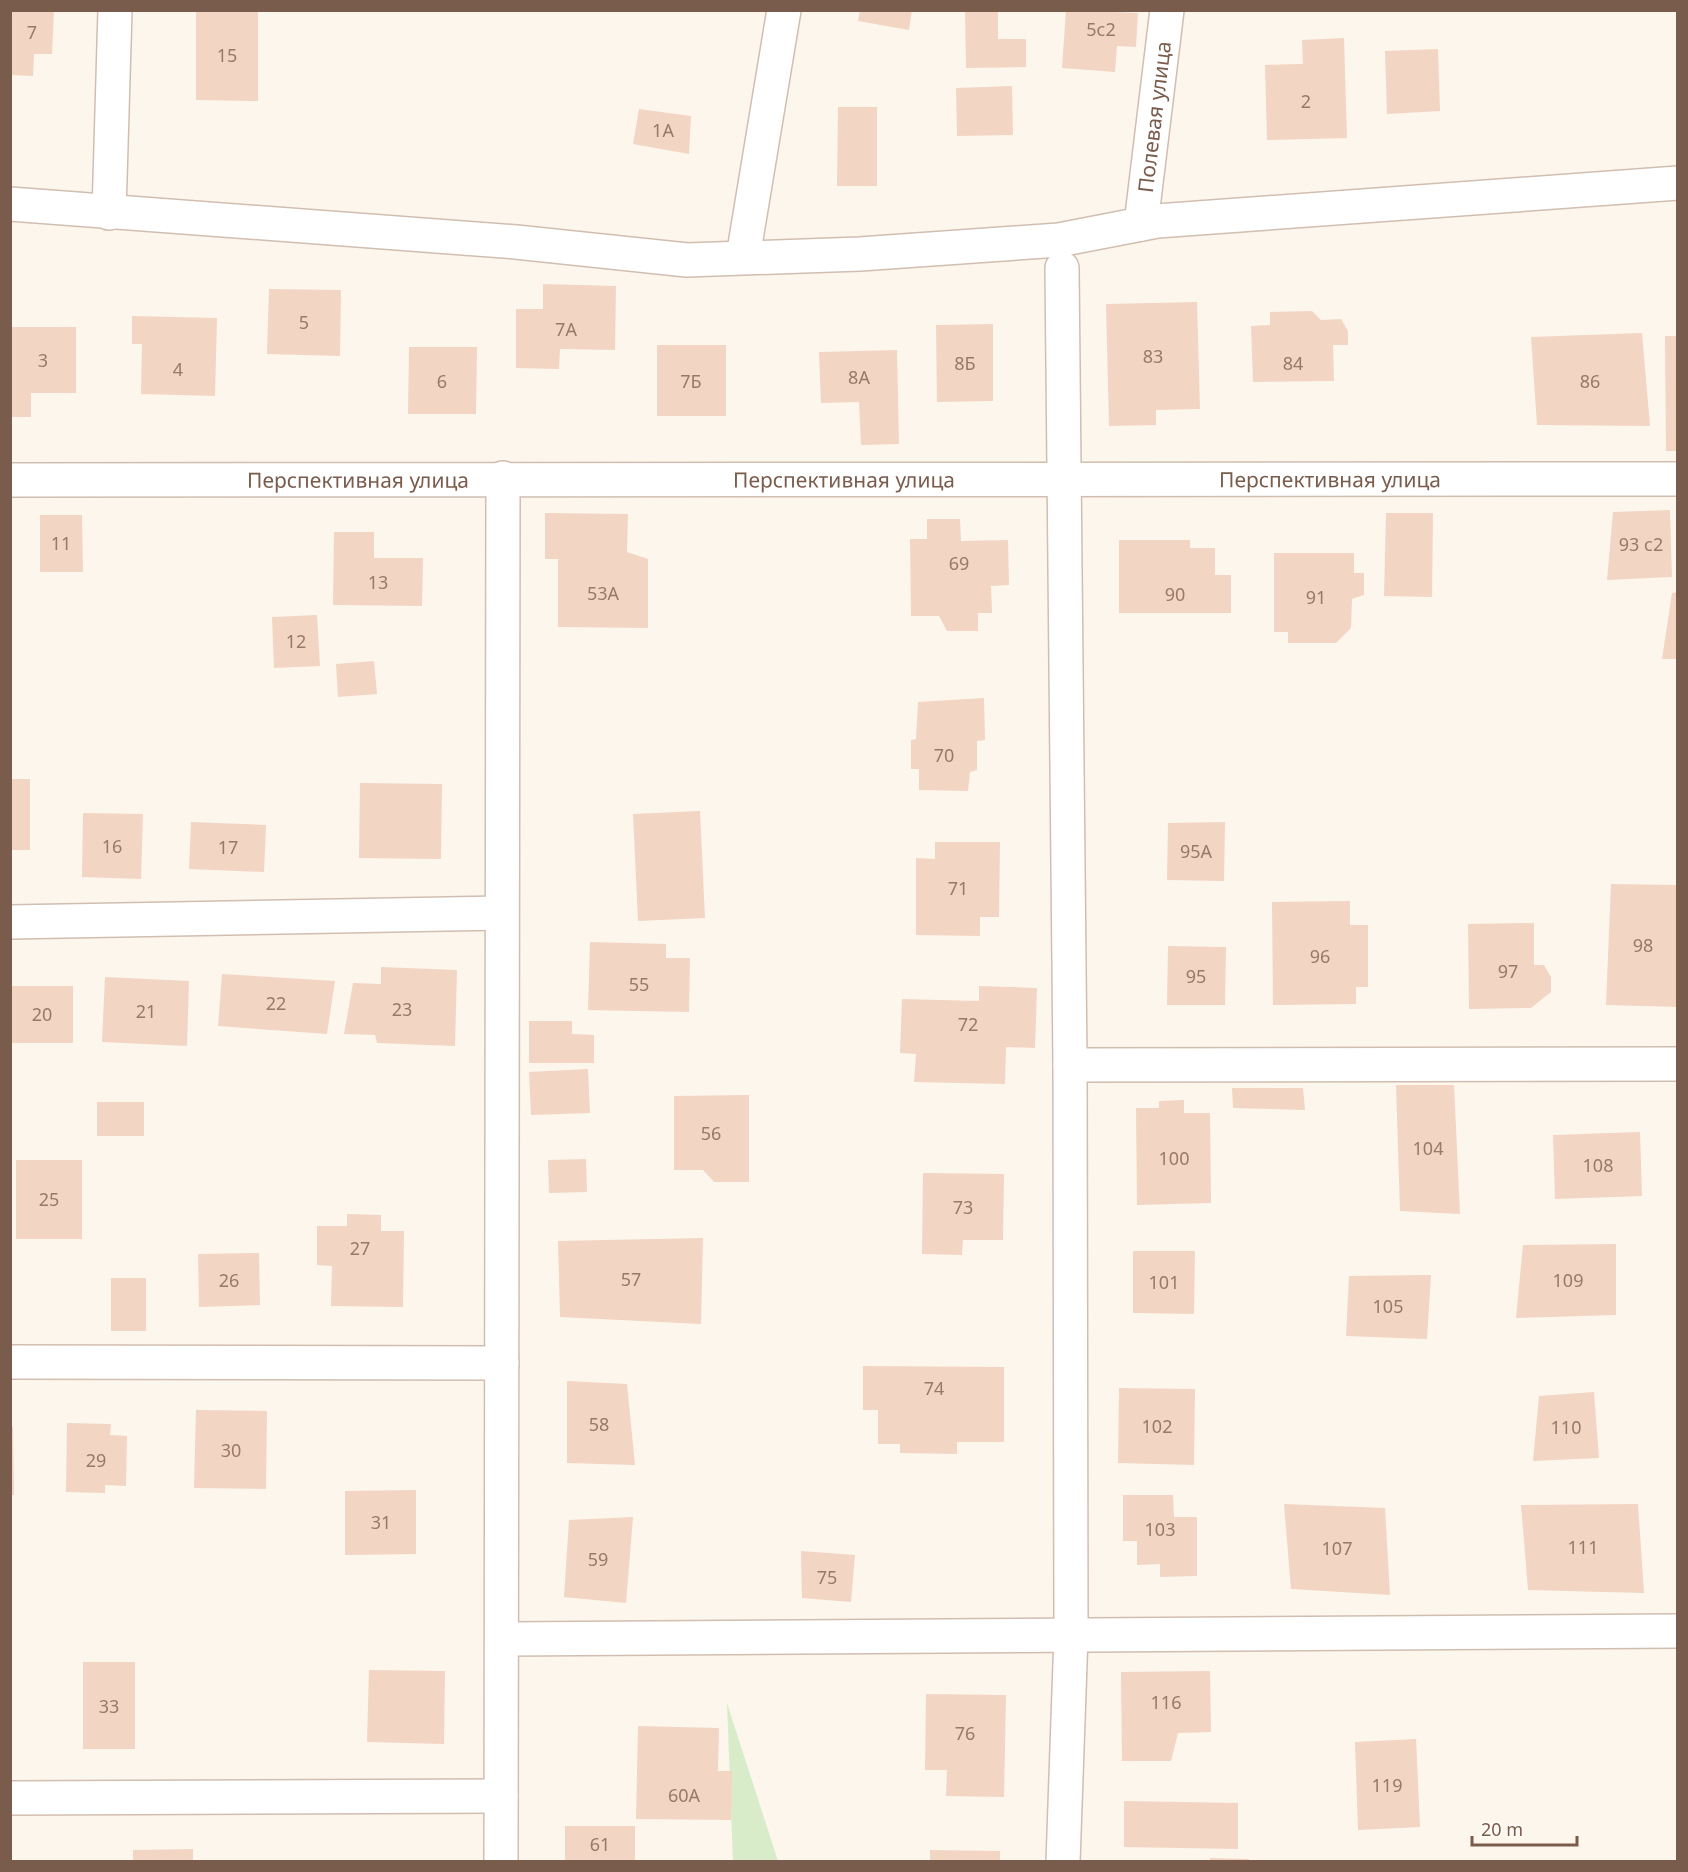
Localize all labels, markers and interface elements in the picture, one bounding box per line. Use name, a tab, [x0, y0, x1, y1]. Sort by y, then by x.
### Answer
house number: 5с2	[1086, 17, 1116, 41]
house number: 7	[27, 20, 37, 44]
street label: Полевая улица	[1131, 39, 1177, 194]
house number: 15	[217, 43, 237, 67]
house number: 2	[1301, 89, 1311, 113]
house number: 1А	[652, 118, 674, 142]
house number: 5	[299, 310, 309, 334]
house number: 7А	[555, 317, 577, 341]
house number: 83	[1143, 344, 1163, 368]
house number: 3	[38, 348, 48, 372]
house number: 8Б	[954, 351, 976, 375]
house number: 84	[1283, 351, 1303, 375]
house number: 4	[173, 357, 183, 381]
house number: 8А	[848, 365, 870, 389]
house number: 6	[437, 369, 447, 393]
house number: 7Б	[680, 369, 702, 393]
house number: 86	[1580, 369, 1600, 393]
street label: Перспективная улица	[733, 465, 955, 494]
street label: Перспективная улица	[1219, 465, 1441, 493]
street label: Перспективная улица	[247, 466, 469, 494]
house number: 11	[51, 531, 71, 555]
house number: 93 с2	[1619, 532, 1663, 556]
house number: 69	[949, 551, 969, 575]
house number: 13	[368, 570, 388, 594]
house number: 53А	[587, 581, 620, 605]
house number: 90	[1165, 582, 1185, 606]
house number: 91	[1306, 585, 1326, 609]
house number: 12	[286, 629, 306, 653]
house number: 70	[934, 743, 954, 767]
house number: 16	[102, 834, 122, 858]
house number: 17	[218, 835, 238, 859]
house number: 95А	[1180, 839, 1213, 863]
house number: 71	[948, 876, 968, 900]
house number: 98	[1633, 933, 1653, 957]
house number: 96	[1310, 944, 1330, 968]
house number: 97	[1498, 959, 1518, 983]
house number: 95	[1186, 964, 1206, 988]
house number: 55	[629, 972, 649, 996]
house number: 22	[266, 991, 286, 1015]
house number: 23	[392, 997, 412, 1021]
house number: 21	[136, 999, 156, 1023]
house number: 20	[32, 1002, 52, 1026]
house number: 72	[958, 1012, 978, 1036]
house number: 56	[701, 1121, 721, 1145]
house number: 104	[1413, 1136, 1443, 1160]
house number: 100	[1159, 1146, 1189, 1170]
house number: 108	[1583, 1153, 1613, 1177]
house number: 25	[39, 1187, 59, 1211]
house number: 73	[953, 1195, 973, 1219]
house number: 27	[350, 1236, 370, 1260]
house number: 57	[621, 1267, 641, 1291]
house number: 26	[219, 1268, 239, 1292]
house number: 109	[1553, 1268, 1583, 1292]
house number: 101	[1149, 1270, 1179, 1294]
house number: 105	[1373, 1294, 1403, 1318]
house number: 74	[924, 1376, 944, 1400]
house number: 58	[589, 1412, 609, 1436]
house number: 102	[1142, 1414, 1172, 1438]
house number: 110	[1551, 1415, 1581, 1439]
house number: 30	[221, 1438, 241, 1462]
house number: 29	[86, 1448, 106, 1472]
house number: 31	[371, 1510, 391, 1534]
house number: 103	[1145, 1517, 1175, 1541]
house number: 111	[1568, 1535, 1598, 1559]
house number: 107	[1322, 1536, 1352, 1560]
house number: 59	[588, 1547, 608, 1571]
house number: 75	[817, 1565, 837, 1589]
house number: 116	[1151, 1690, 1181, 1714]
house number: 33	[99, 1694, 119, 1718]
house number: 76	[955, 1721, 975, 1745]
house number: 119	[1372, 1773, 1402, 1797]
house number: 60А	[668, 1783, 701, 1807]
scale bar	[1472, 1809, 1577, 1847]
text: 20 m	[1481, 1817, 1523, 1841]
house number: 61	[590, 1832, 610, 1856]

